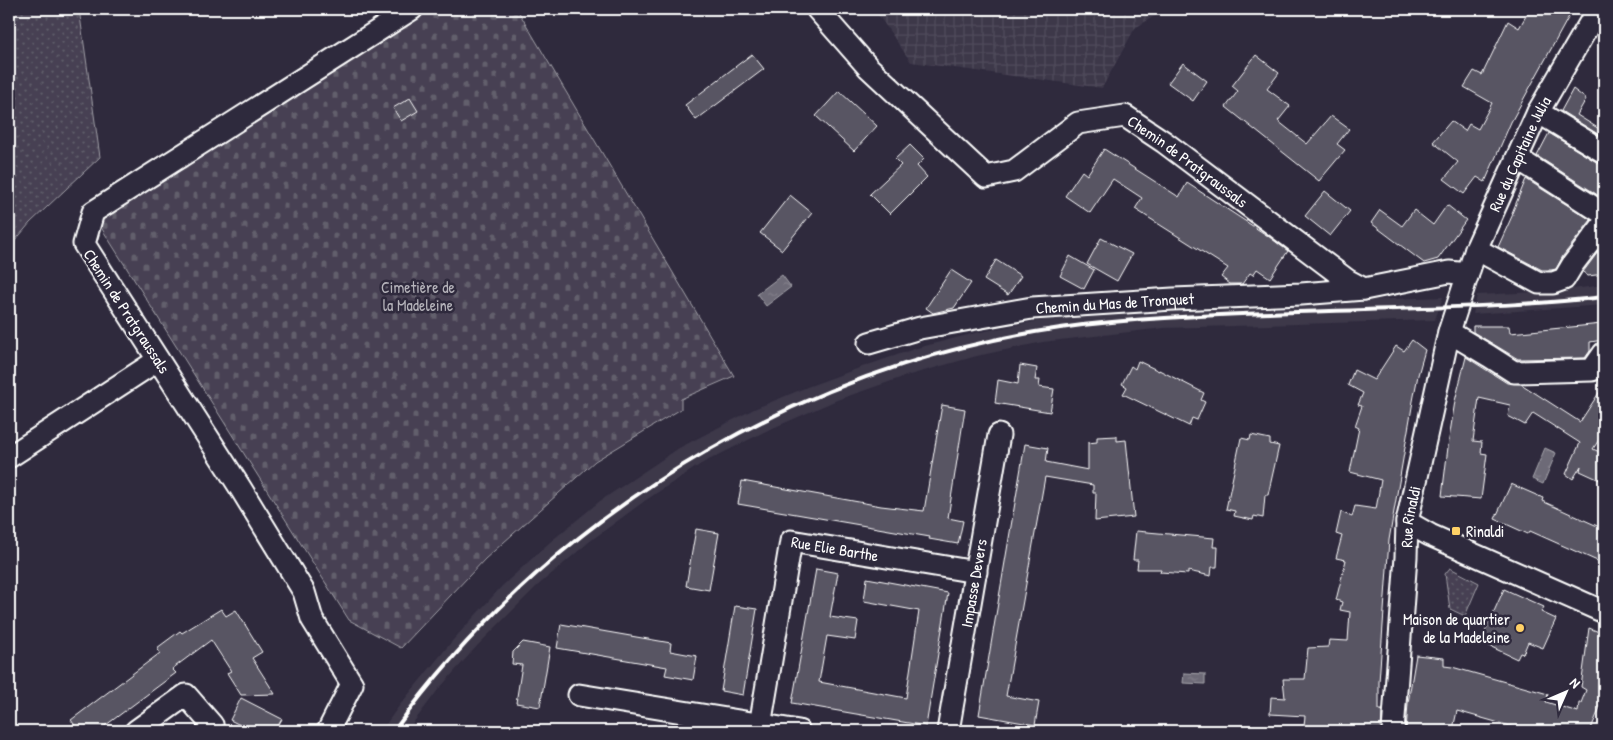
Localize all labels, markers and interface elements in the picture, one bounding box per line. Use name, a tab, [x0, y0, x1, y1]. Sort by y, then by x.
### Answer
street label: Rue du Capitaine Julia	[1483, 92, 1556, 215]
street label: Chemin de Pratgraussals	[1123, 110, 1253, 213]
street label: Chemin de Pratgraussals	[79, 245, 175, 377]
park label: Cimetière de la Madeleine	[381, 276, 456, 316]
street label: Chemin du Mas de Tronquet	[1035, 287, 1195, 319]
street label: Rue Rinaldi	[1395, 484, 1426, 548]
place label: Rinaldi	[1466, 520, 1504, 542]
marker: Rinaldi	[1450, 525, 1462, 537]
street label: Rue Elie Barthe	[790, 530, 881, 567]
street label: Impasse Devers	[955, 537, 992, 629]
place label: Maison de quartier de la Madeleine	[1403, 608, 1511, 648]
marker: Maison de quartier de la Madeleine	[1514, 622, 1526, 634]
north arrow	[1540, 668, 1590, 718]
text: N	[1566, 673, 1585, 692]

